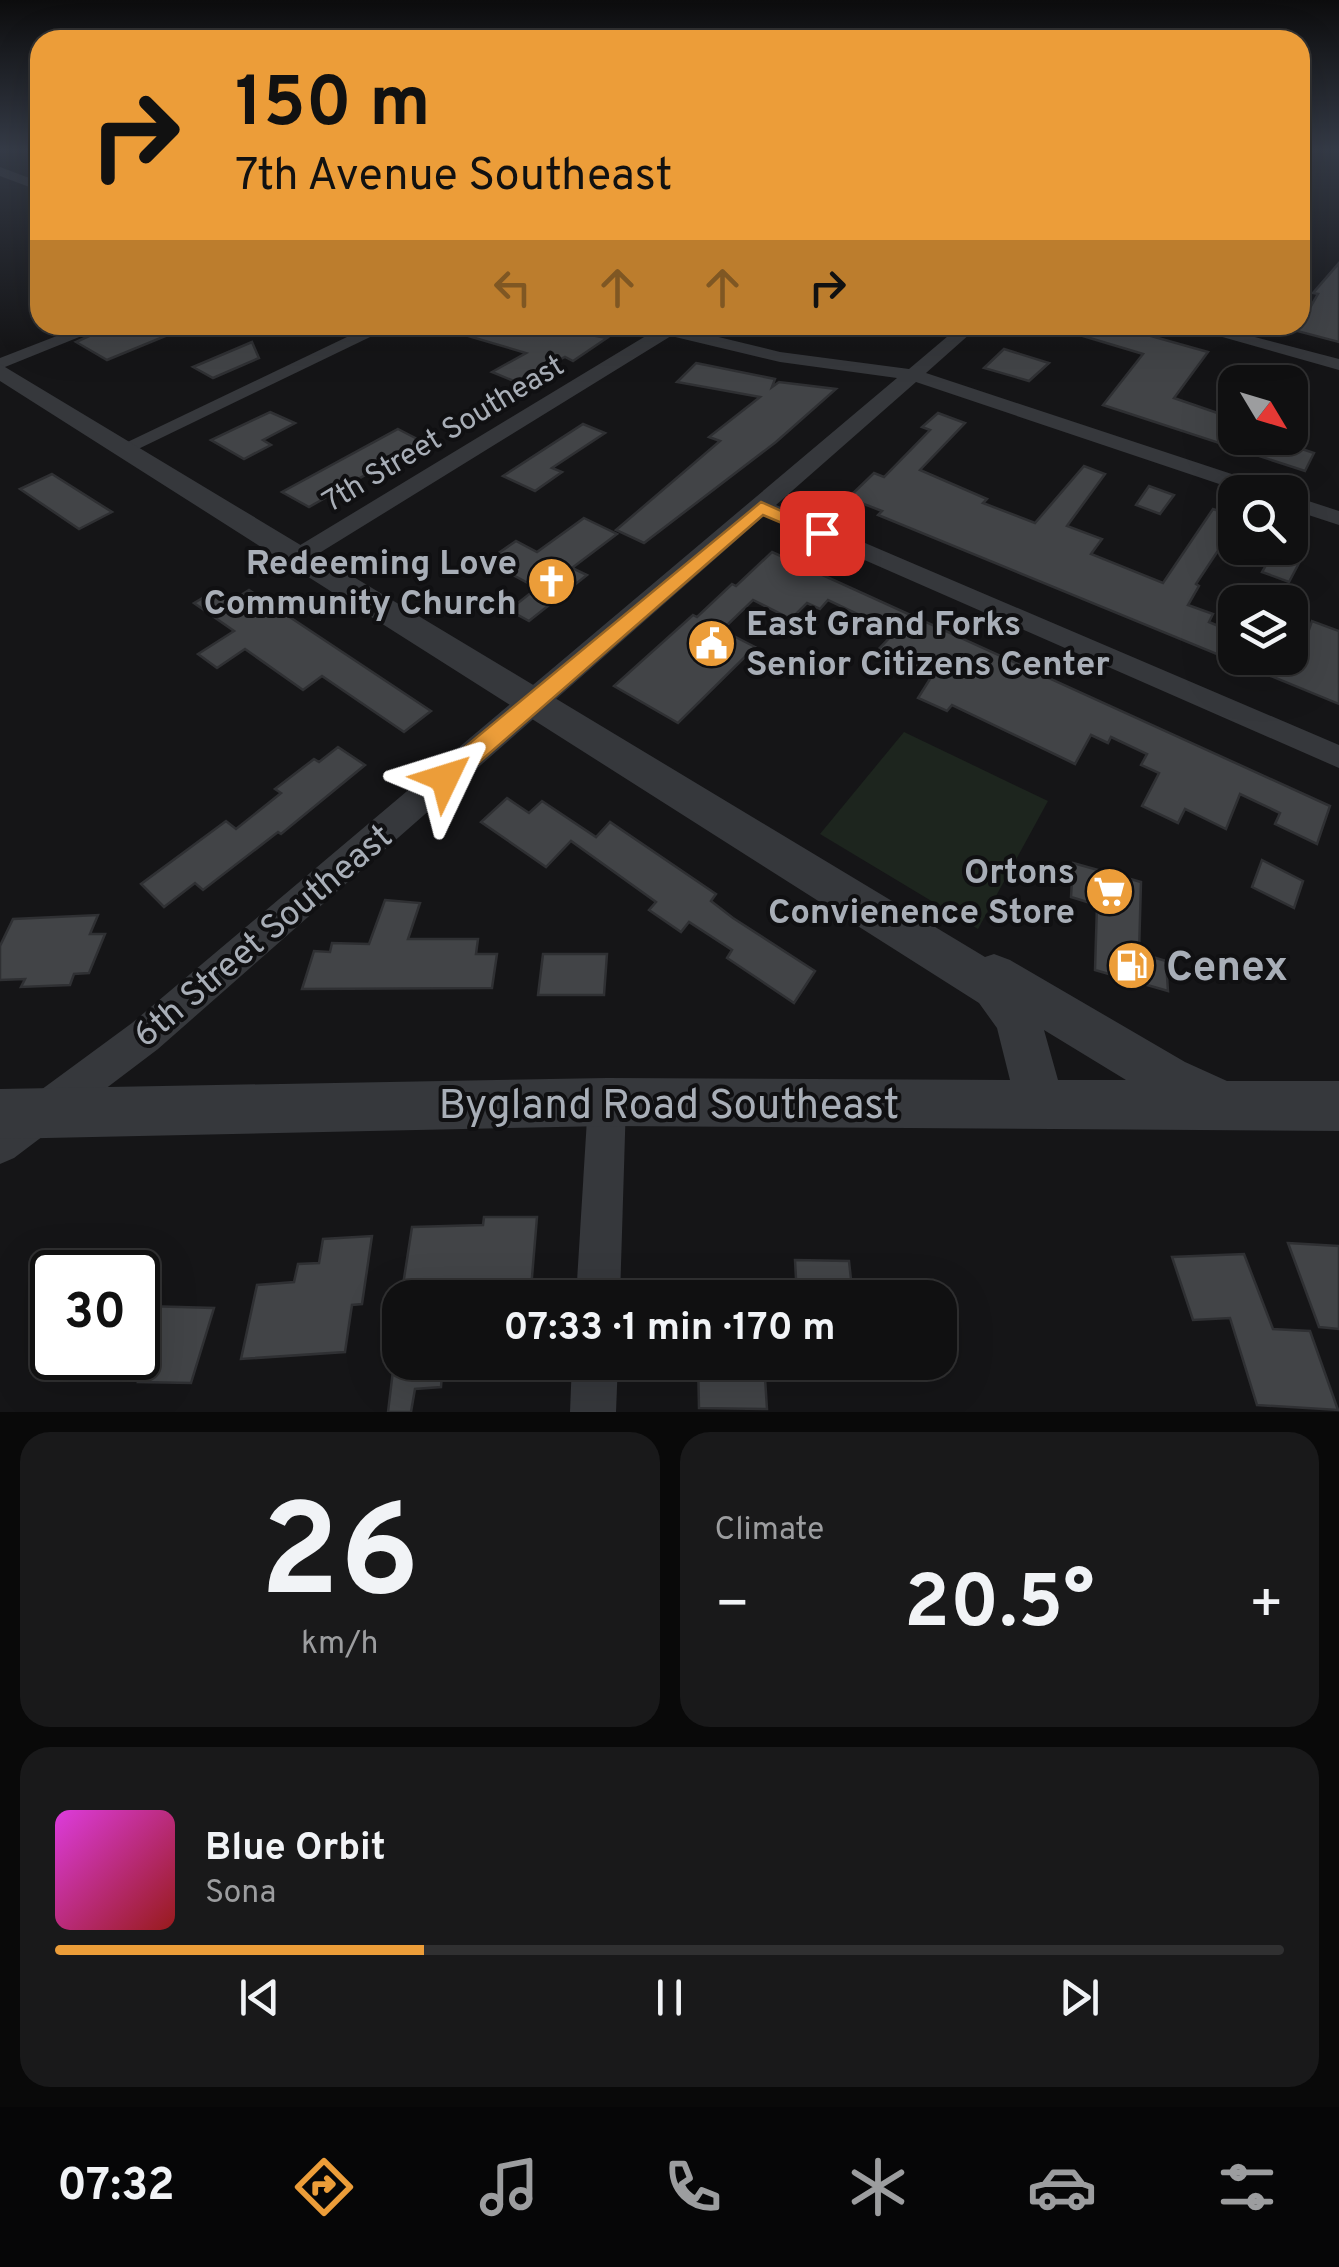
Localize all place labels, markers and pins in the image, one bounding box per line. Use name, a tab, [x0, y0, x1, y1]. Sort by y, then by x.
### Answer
pin	[780, 491, 865, 576]
place label: Redeeming Love Community Church	[203, 543, 517, 627]
church icon: Redeeming Love Community Church	[526, 556, 578, 608]
place label: East Grand Forks Senior Citizens Center	[746, 604, 1110, 688]
public building icon: East Grand Forks Senior Citizens Center	[685, 617, 737, 669]
place label: Ortons Convienence Store	[768, 852, 1075, 936]
supermarket icon: Ortons Convienence Store	[1084, 865, 1136, 917]
fuel station icon: Cenex	[1105, 939, 1157, 991]
place label: Cenex	[1166, 943, 1288, 996]

